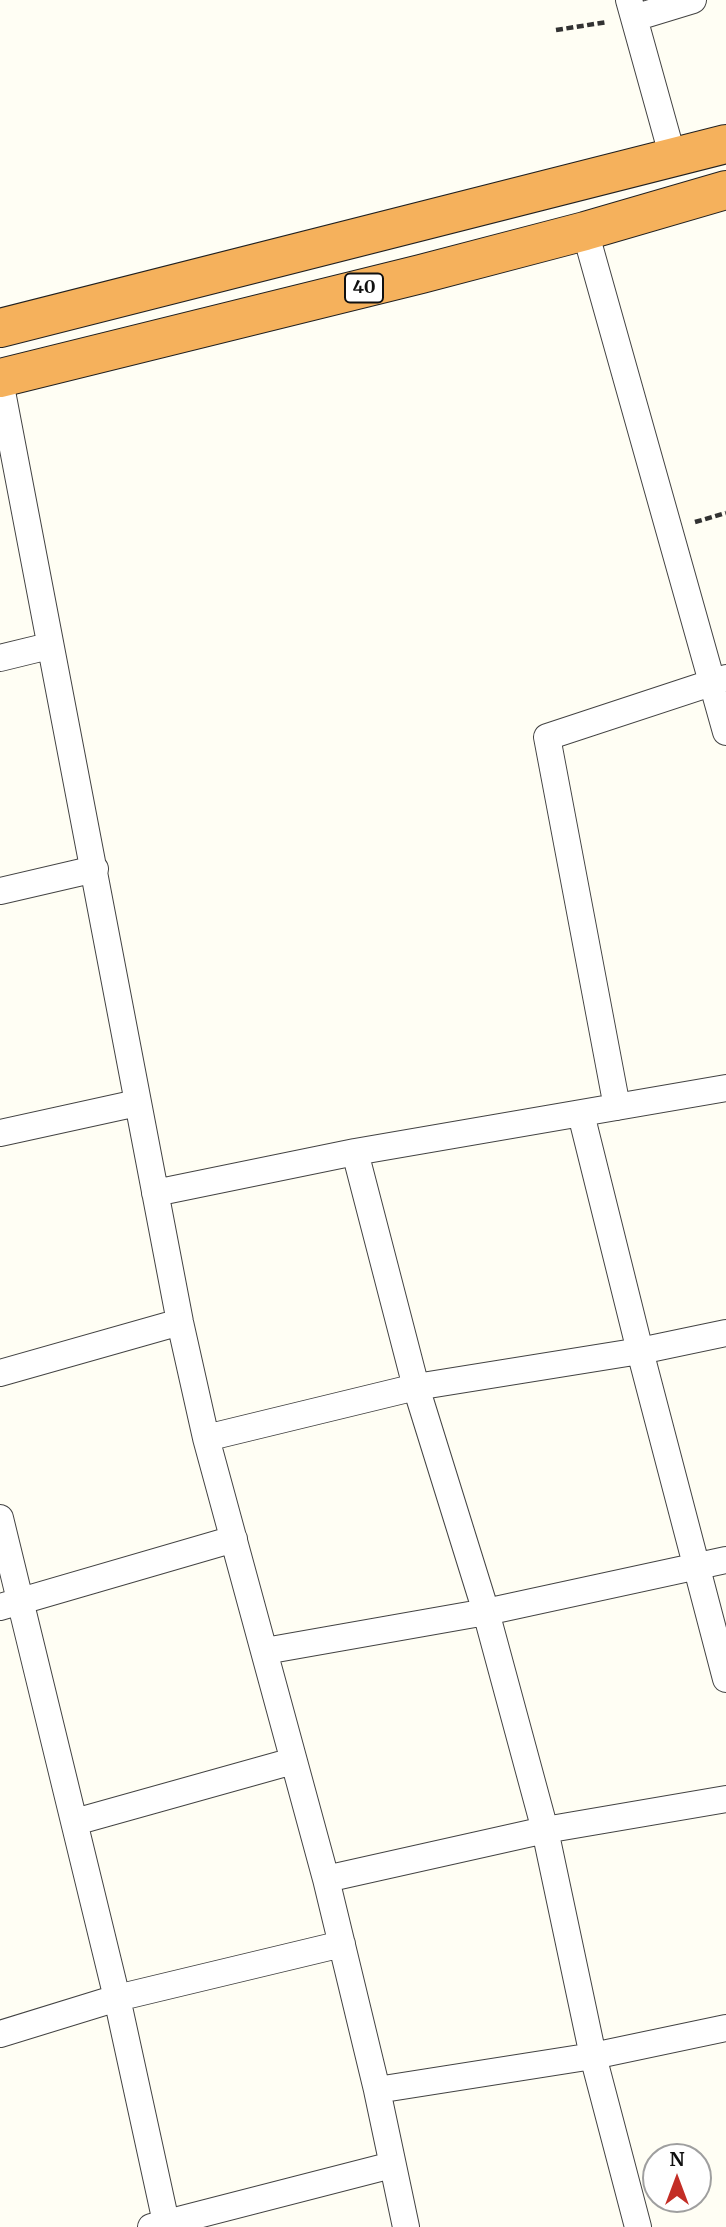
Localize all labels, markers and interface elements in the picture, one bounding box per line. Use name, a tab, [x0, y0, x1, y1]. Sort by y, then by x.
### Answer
road number: 40	[345, 274, 383, 302]
north arrow	[642, 2143, 712, 2213]
text: N	[669, 2147, 685, 2171]

